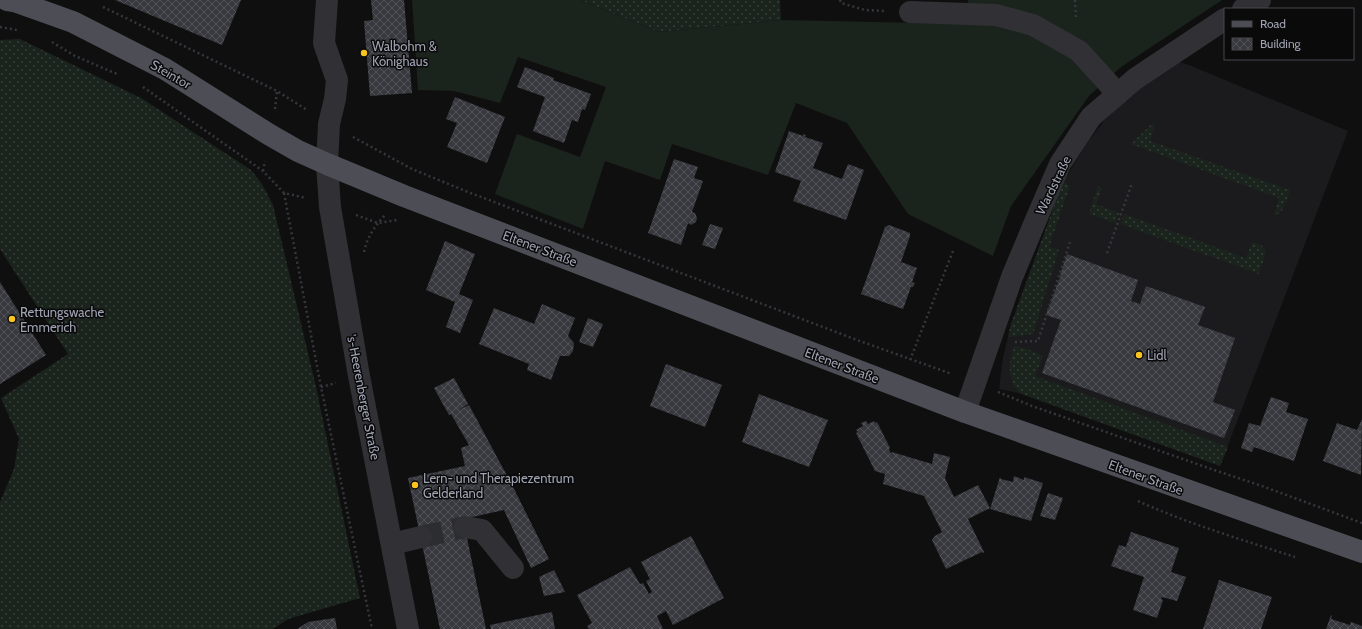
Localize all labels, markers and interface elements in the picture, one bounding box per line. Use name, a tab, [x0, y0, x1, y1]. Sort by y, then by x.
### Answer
legend	[1224, 8, 1354, 60]
text: Road	[1260, 16, 1286, 31]
text: Building	[1260, 36, 1302, 51]
place label: Walbohm & Könighaus	[372, 38, 437, 69]
marker: Walbohm & Könighaus	[359, 48, 369, 58]
street label: Steintor	[148, 56, 195, 92]
street label: Wardstraße	[1032, 153, 1074, 217]
street label: Eltener Straße	[501, 227, 580, 270]
place label: Rettungswache Emmerich	[20, 304, 105, 335]
marker: Rettungswache Emmerich	[7, 314, 17, 324]
street label: 's-Heerenberger Straße	[344, 333, 384, 461]
street label: Eltener Straße	[803, 344, 882, 387]
place label: Lidl	[1147, 347, 1167, 363]
marker: Lidl	[1134, 350, 1144, 360]
street label: Eltener Straße	[1106, 456, 1186, 498]
place label: Lern- und Therapiezentrum Gelderland	[423, 470, 574, 501]
marker: Lern- und Therapiezentrum Gelderland	[410, 480, 420, 490]

